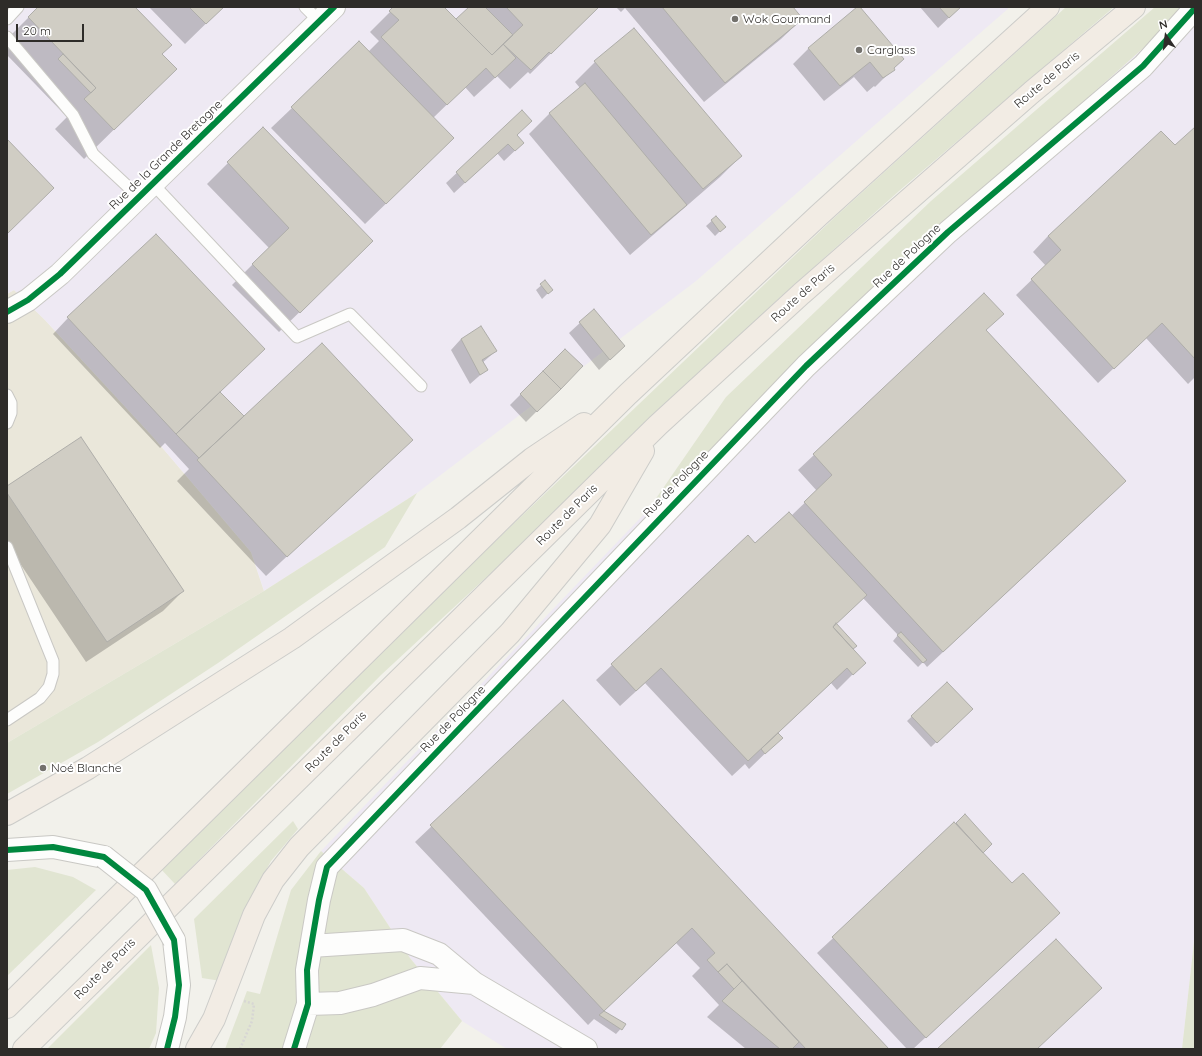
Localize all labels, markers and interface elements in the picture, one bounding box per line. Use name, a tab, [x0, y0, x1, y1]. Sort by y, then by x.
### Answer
place label: Wok Gourmand	[743, 12, 831, 26]
marker: Wok Gourmand	[730, 14, 740, 24]
scale bar	[18, 16, 86, 42]
north arrow	[1146, 16, 1186, 56]
text: N	[1157, 17, 1169, 32]
text: 20 m	[23, 23, 51, 38]
place label: Carglass	[867, 43, 915, 57]
marker: Carglass	[854, 45, 864, 55]
street label: Route de Paris	[1011, 49, 1083, 111]
street label: Rue de la Grande Bretagne	[107, 97, 225, 213]
street label: Rue de Pologne	[870, 221, 944, 291]
street label: Route de Paris	[768, 261, 838, 325]
street label: Rue de Pologne	[640, 448, 712, 520]
street label: Route de Paris	[533, 481, 601, 549]
street label: Rue de Pologne	[417, 683, 489, 755]
street label: Route de Paris	[302, 708, 370, 776]
place label: Noé Blanche	[51, 761, 122, 775]
marker: Noé Blanche	[38, 763, 48, 773]
street label: Route de Paris	[71, 935, 139, 1003]

